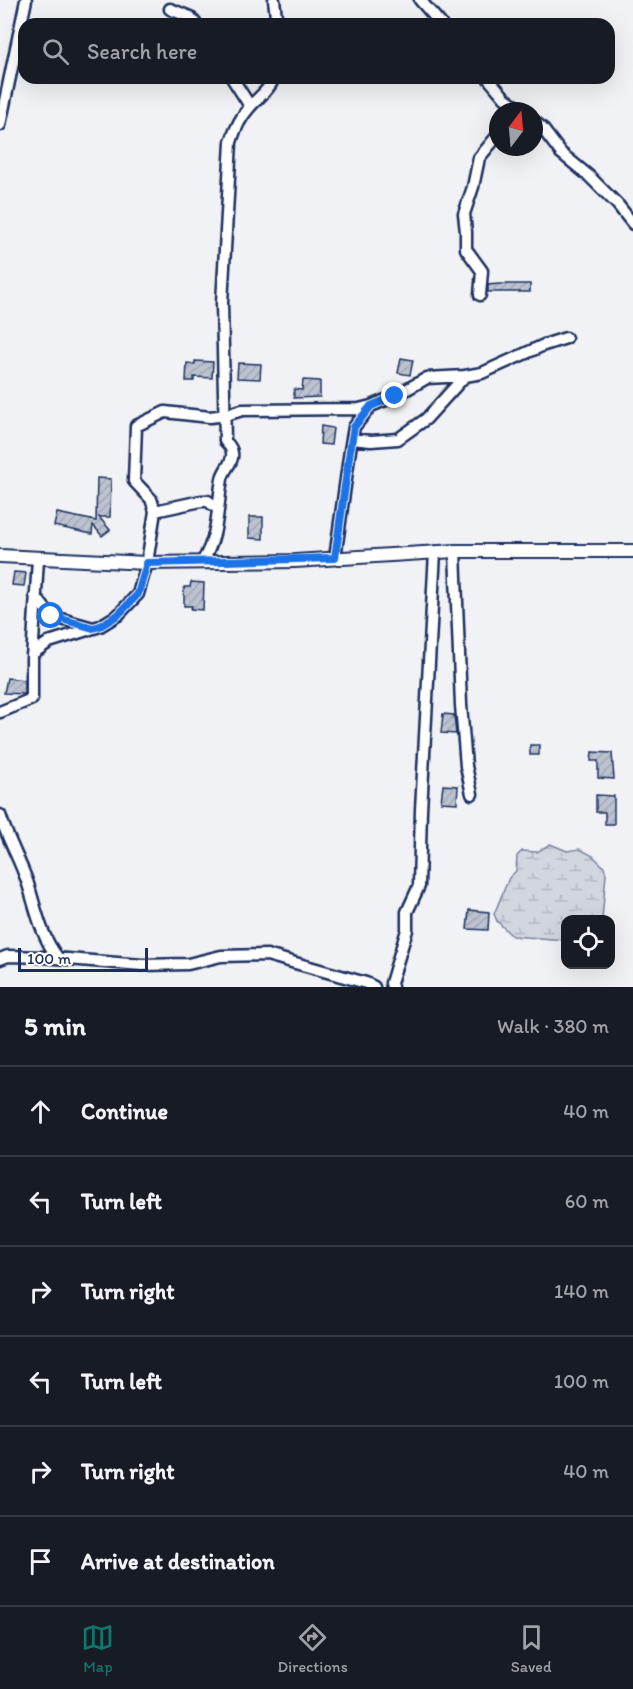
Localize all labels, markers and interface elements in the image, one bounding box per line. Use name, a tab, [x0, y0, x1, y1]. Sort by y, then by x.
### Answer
search box	[18, 18, 615, 84]
icon: search	[39, 35, 72, 68]
text: Search here	[87, 38, 197, 65]
north arrow	[489, 102, 543, 156]
route end	[381, 382, 407, 408]
route start	[37, 602, 63, 628]
map controls	[561, 915, 615, 969]
button: locate	[561, 915, 615, 969]
scale bar	[18, 945, 148, 972]
text: 100 m	[27, 949, 71, 968]
text: 5 min	[24, 1010, 86, 1042]
text: Walk · 380 m	[497, 1014, 609, 1038]
icon: ahead	[24, 1095, 57, 1128]
text: Continue	[81, 1098, 168, 1125]
text: 40 m	[563, 1099, 609, 1123]
icon: left	[24, 1185, 57, 1218]
text: Turn left	[81, 1188, 162, 1215]
text: 60 m	[565, 1189, 609, 1213]
icon: right	[24, 1275, 57, 1308]
text: Turn right	[81, 1278, 175, 1305]
text: 140 m	[554, 1279, 609, 1303]
icon: left	[24, 1365, 57, 1398]
text: Turn left	[81, 1368, 162, 1395]
text: 100 m	[554, 1369, 609, 1393]
icon: right	[24, 1455, 57, 1488]
text: Turn right	[81, 1458, 175, 1485]
text: 40 m	[563, 1459, 609, 1483]
icon: arrive	[24, 1545, 57, 1578]
text: Arrive at destination	[81, 1548, 275, 1575]
tab: Map	[81, 1621, 114, 1676]
tab: Directions	[277, 1621, 348, 1676]
tab: Saved	[511, 1621, 552, 1676]

